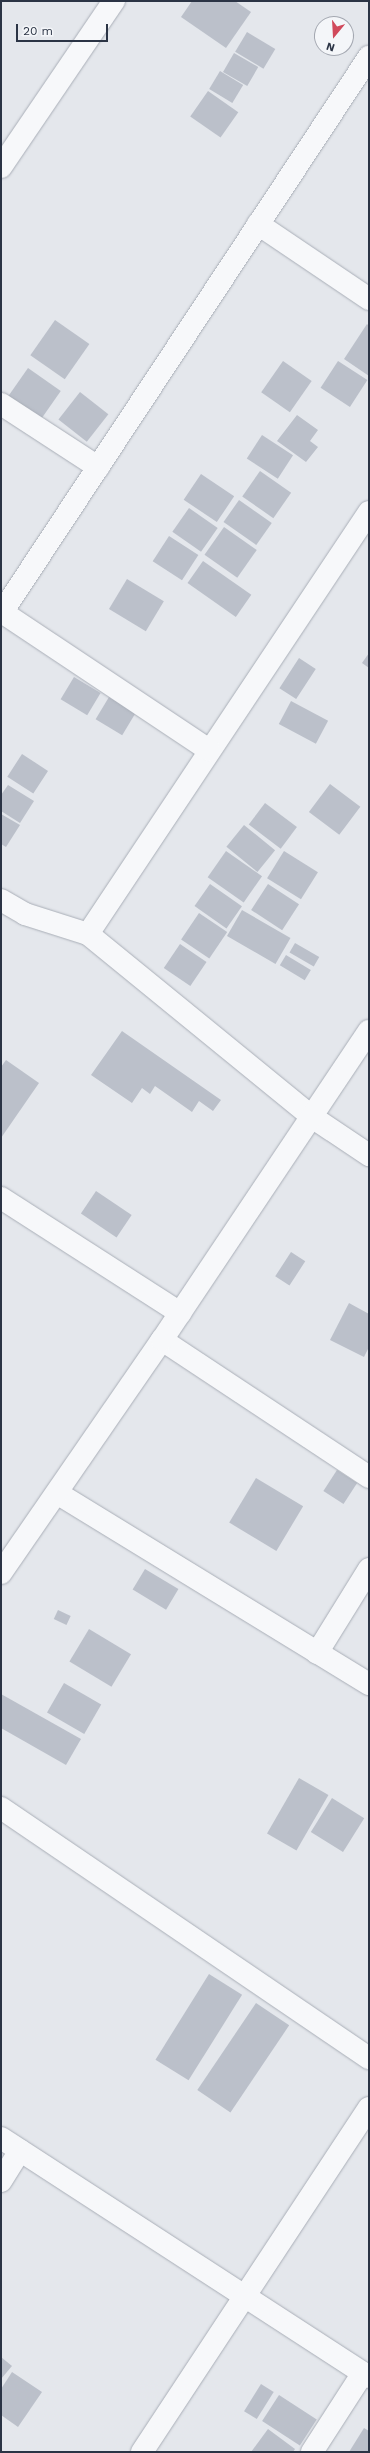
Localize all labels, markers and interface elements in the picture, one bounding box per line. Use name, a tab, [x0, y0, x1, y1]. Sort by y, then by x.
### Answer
scale bar	[18, 16, 110, 42]
north arrow	[314, 16, 354, 56]
text: 20 m	[23, 24, 53, 38]
text: N	[325, 39, 336, 54]

